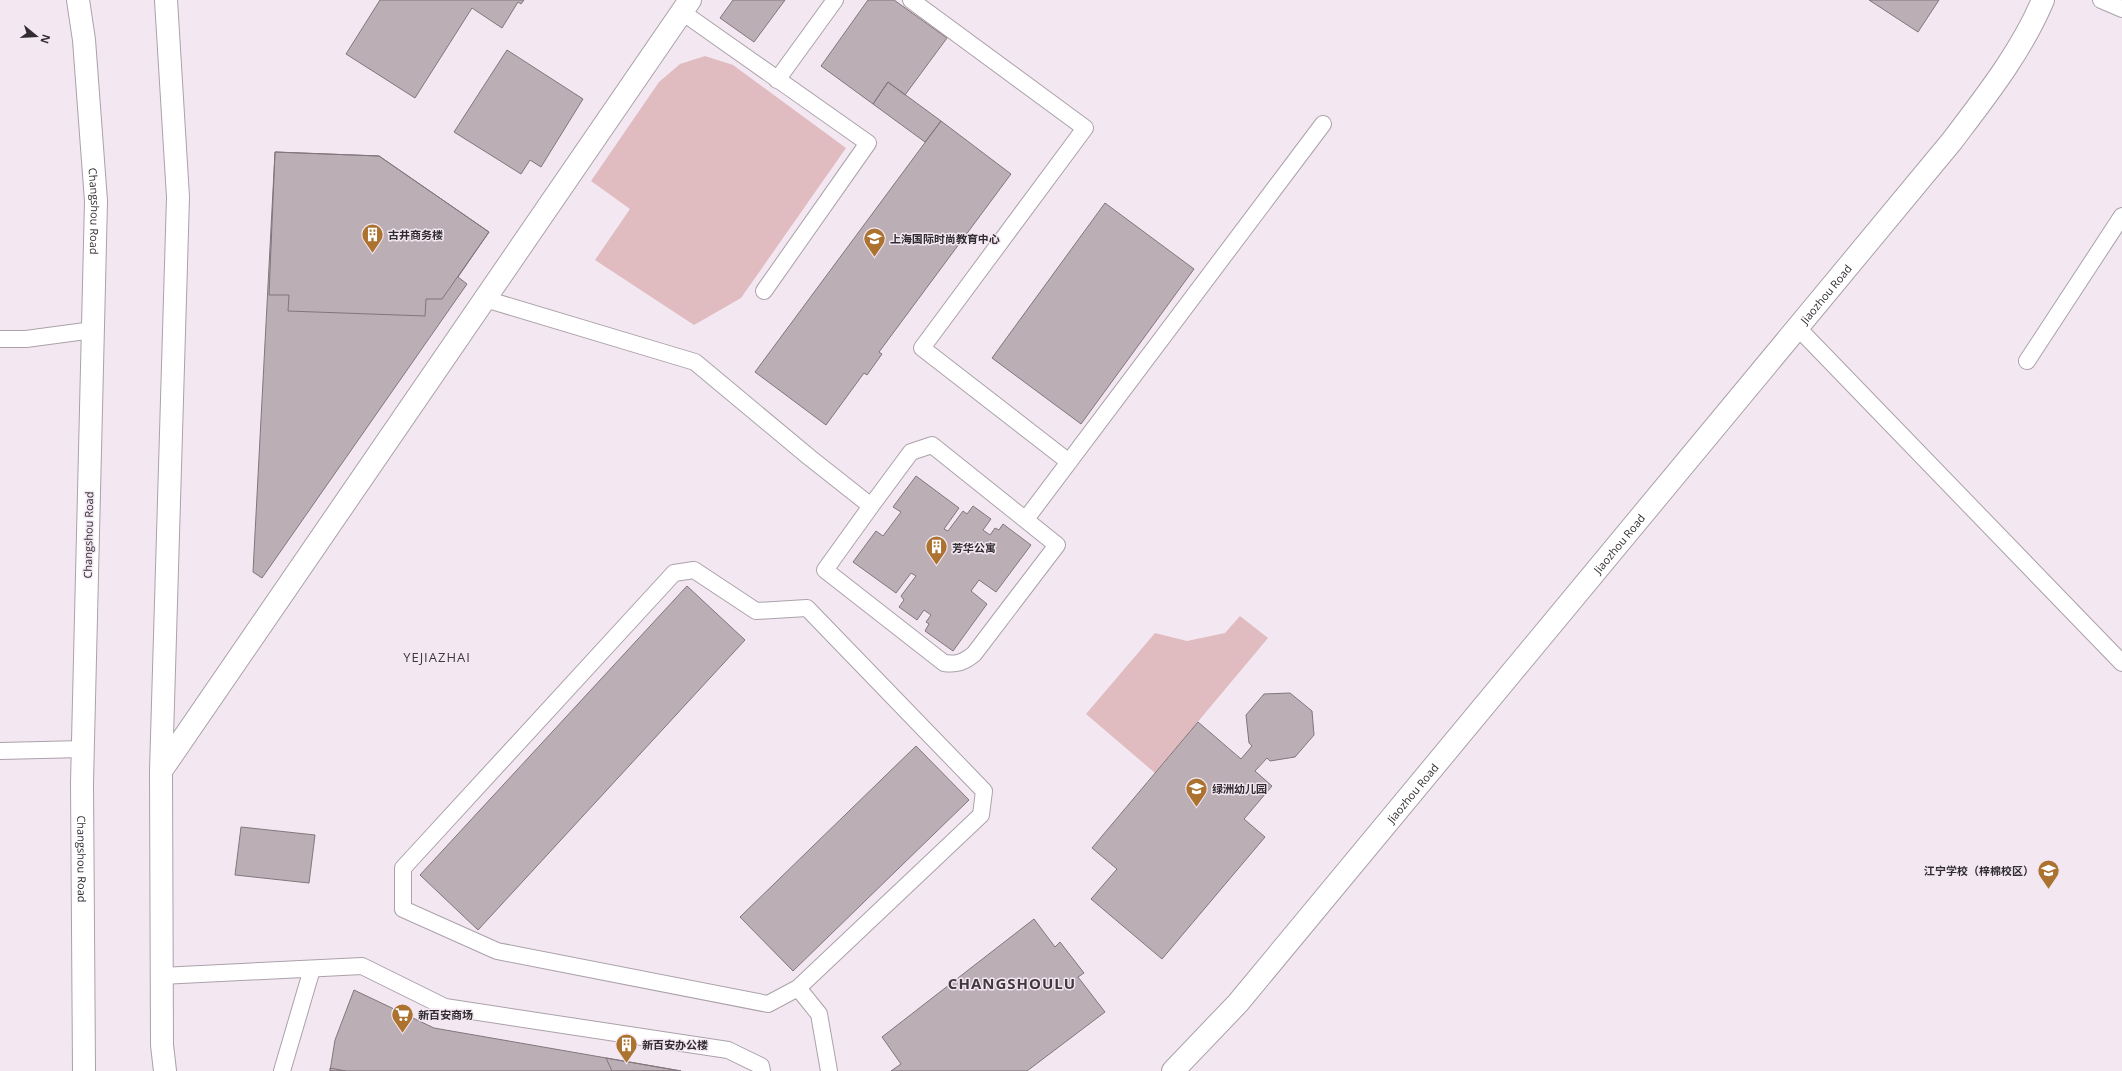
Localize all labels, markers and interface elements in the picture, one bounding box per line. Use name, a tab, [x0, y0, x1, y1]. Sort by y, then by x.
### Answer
north arrow	[16, 16, 56, 56]
text: N	[37, 33, 55, 46]
street label: Changshou Road	[86, 167, 104, 255]
building icon: 古井商务楼	[359, 221, 385, 254]
school or university icon: 上海国际时尚教育中心	[862, 225, 888, 258]
place label: 古井商务楼	[388, 227, 443, 242]
place label: 上海国际时尚教育中心	[890, 231, 1000, 246]
street label: Jiaozhou Road	[1796, 261, 1854, 327]
street label: Changshou Road	[80, 491, 96, 579]
street label: Jiaozhou Road	[1589, 510, 1648, 577]
building icon: 芳华公寓	[924, 534, 950, 567]
place label: 芳华公寓	[952, 540, 996, 555]
district label: YEJIAZHAI	[403, 648, 471, 666]
street label: Jiaozhou Road	[1382, 760, 1441, 826]
school or university icon: 绿洲幼儿园	[1184, 775, 1210, 808]
place label: 绿洲幼儿园	[1212, 781, 1267, 796]
street label: Changshou Road	[75, 815, 90, 903]
school or university icon: 江宁学校（梓棉校区）	[2036, 857, 2062, 890]
place label: 江宁学校（梓棉校区）	[1924, 863, 2034, 878]
district label: CHANGSHOULU	[948, 973, 1076, 993]
supermarket icon: 新百安商场	[389, 1001, 415, 1034]
place label: 新百安商场	[418, 1007, 473, 1022]
building icon: 新百安办公楼	[613, 1031, 639, 1064]
place label: 新百安办公楼	[642, 1037, 708, 1052]

